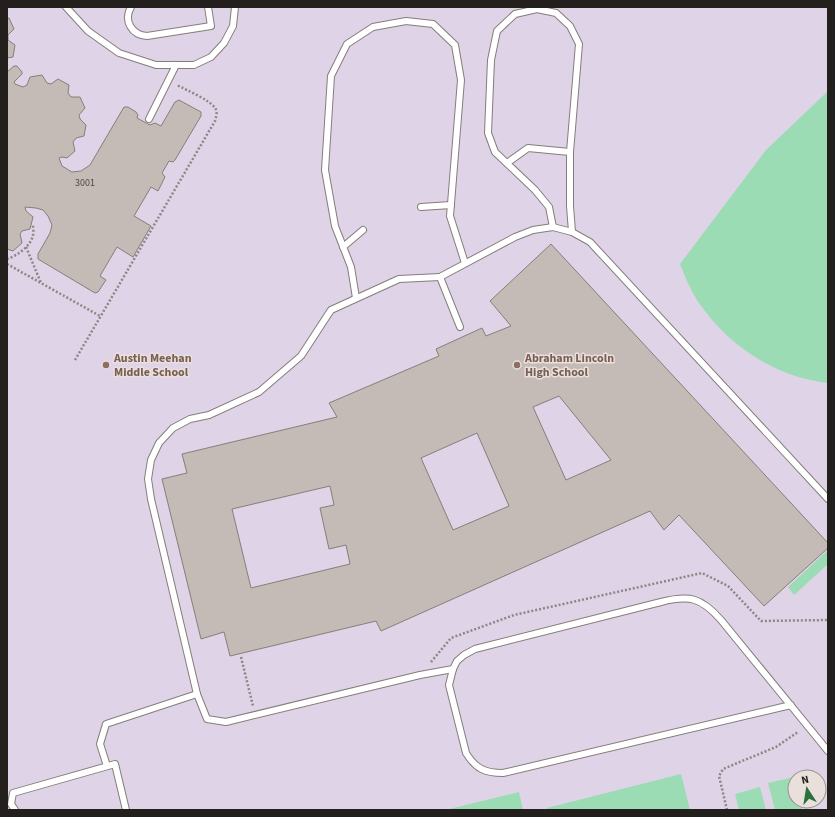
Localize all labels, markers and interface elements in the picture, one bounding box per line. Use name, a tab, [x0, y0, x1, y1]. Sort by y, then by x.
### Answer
house number: 3001	[75, 176, 95, 190]
place label: Austin Meehan Middle School	[113, 350, 192, 381]
place label: Abraham Lincoln High School	[524, 350, 614, 381]
marker: Austin Meehan Middle School	[101, 360, 111, 370]
marker: Abraham Lincoln High School	[512, 360, 522, 370]
north arrow	[787, 769, 827, 809]
text: N	[800, 772, 810, 788]

